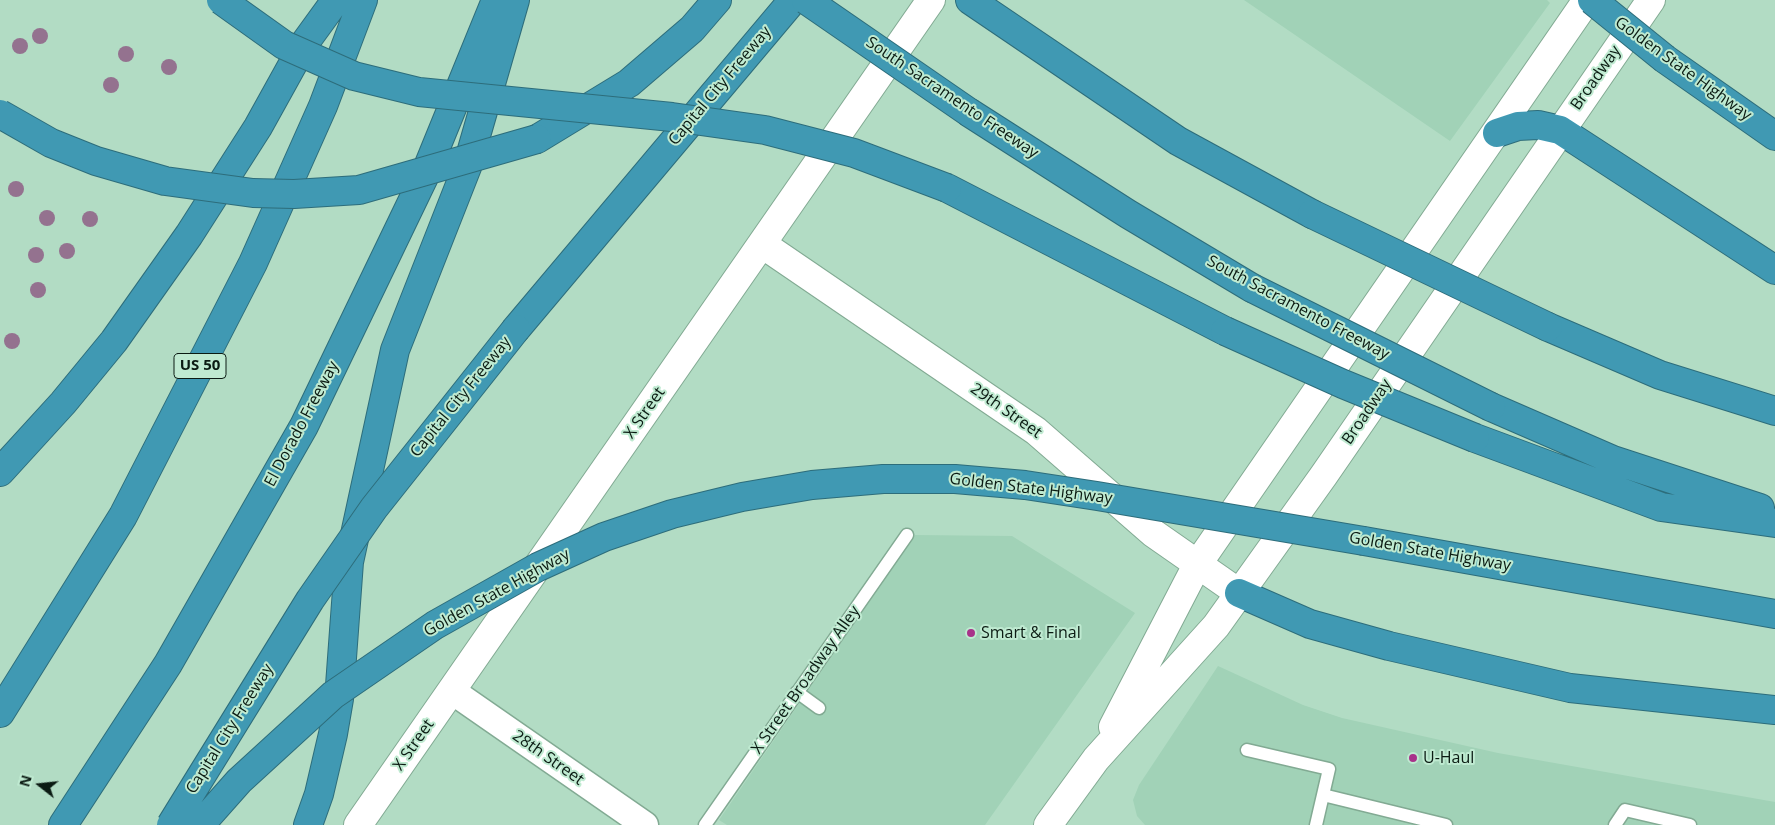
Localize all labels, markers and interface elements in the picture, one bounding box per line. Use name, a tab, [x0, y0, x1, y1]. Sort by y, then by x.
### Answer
street label: Golden State Highway	[1611, 13, 1755, 125]
street label: Capital City Freeway	[665, 23, 775, 149]
street label: South Sacramento Freeway	[862, 33, 1042, 163]
street label: Broadway	[1567, 42, 1625, 114]
street label: South Sacramento Freeway	[1204, 252, 1392, 364]
street label: Capital City Freeway	[406, 333, 516, 461]
road number: US 50	[174, 354, 226, 378]
street label: El Dorado Freeway	[261, 358, 343, 490]
street label: Broadway	[1338, 376, 1396, 448]
street label: 29th Street	[967, 379, 1045, 443]
street label: X Street	[620, 384, 670, 442]
street label: Golden State Highway	[948, 469, 1114, 509]
street label: Golden State Highway	[1348, 528, 1512, 576]
street label: Golden State Highway	[421, 545, 573, 641]
street label: X Street Broadway Alley	[748, 602, 864, 758]
place label: Smart & Final	[981, 623, 1081, 643]
marker: Smart & Final	[965, 627, 977, 639]
street label: Capital City Freeway	[182, 660, 278, 798]
street label: X Street	[389, 716, 439, 774]
street label: 28th Street	[509, 726, 587, 790]
place label: U-Haul	[1423, 748, 1474, 768]
marker: U-Haul	[1407, 752, 1419, 764]
north arrow	[15, 760, 65, 810]
text: N	[14, 773, 36, 789]

